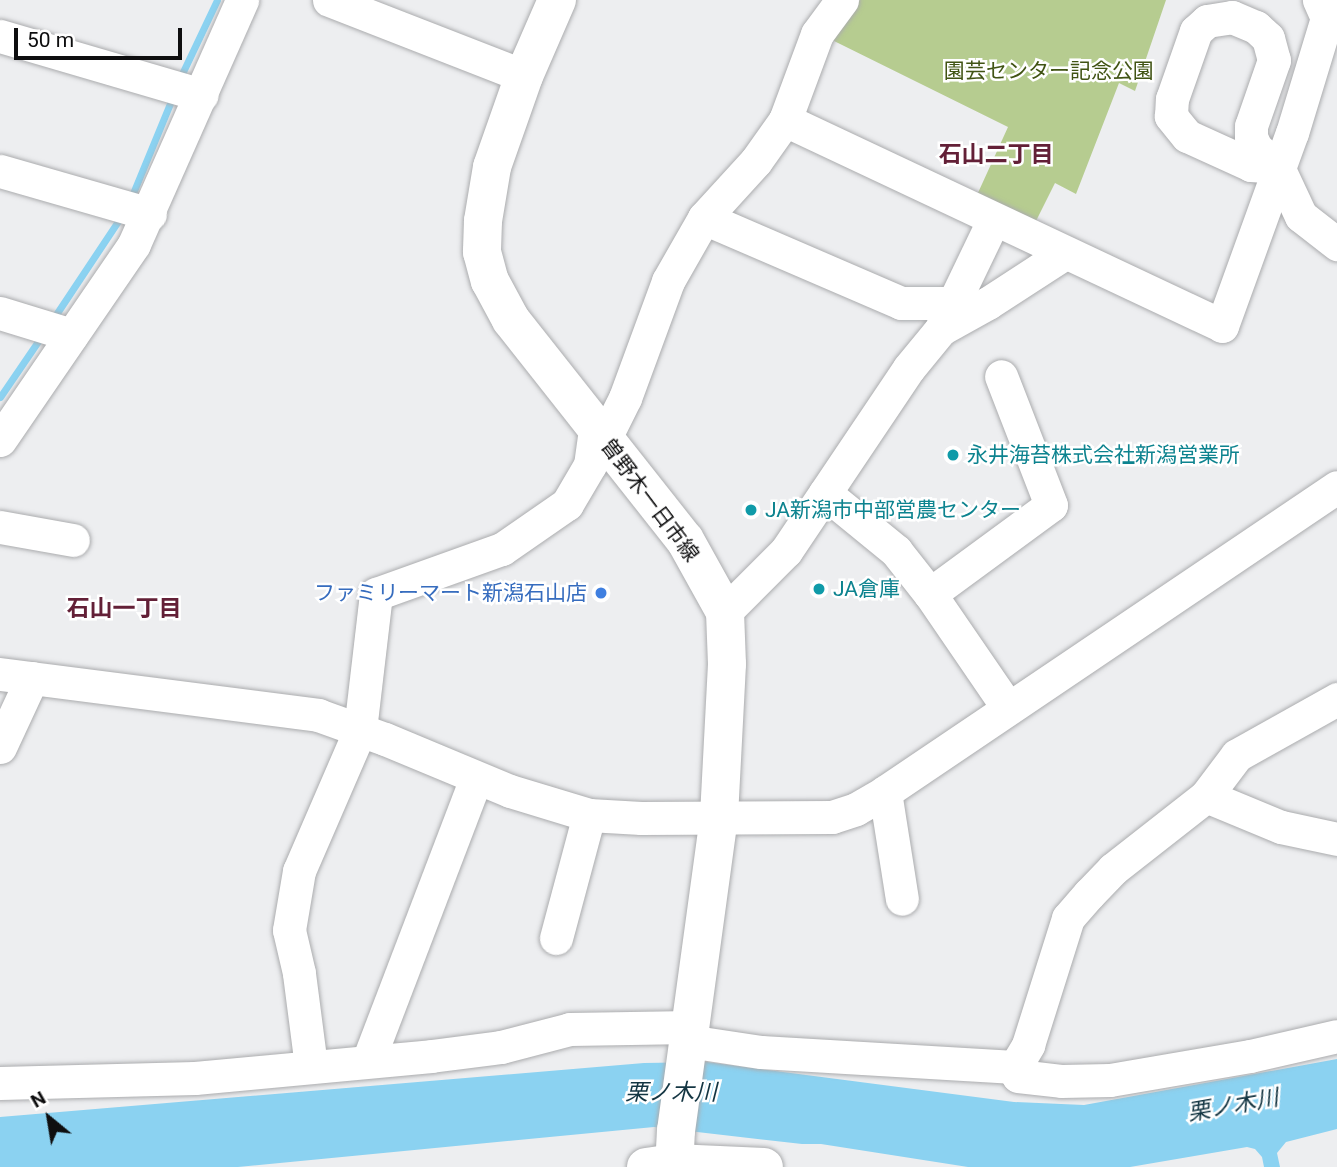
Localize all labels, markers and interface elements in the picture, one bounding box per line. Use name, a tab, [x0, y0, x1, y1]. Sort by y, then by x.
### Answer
scale bar	[18, 14, 186, 58]
text: 50 m	[27, 28, 74, 52]
park label: 園芸センター記念公園	[944, 58, 1154, 84]
district label: 石山二丁目	[939, 141, 1053, 169]
street label: 曽野木一日市線	[596, 434, 704, 566]
place label: 永井海苔株式会社新潟営業所	[967, 442, 1240, 468]
marker: 永井海苔株式会社新潟営業所	[945, 447, 961, 463]
place label: JA新潟市中部営農センター	[765, 497, 1021, 523]
marker: JA新潟市中部営農センター	[743, 502, 759, 518]
place label: JA倉庫	[833, 576, 900, 602]
place label: ファミリーマート新潟石山店	[314, 580, 587, 606]
marker: JA倉庫	[811, 581, 827, 597]
marker: ファミリーマート新潟石山店	[593, 585, 609, 601]
district label: 石山一丁目	[67, 595, 181, 623]
water label: 栗ノ木川	[625, 1079, 717, 1107]
north arrow	[14, 1083, 84, 1153]
water label: 栗ノ木川	[1185, 1084, 1281, 1128]
text: N	[27, 1086, 50, 1113]

